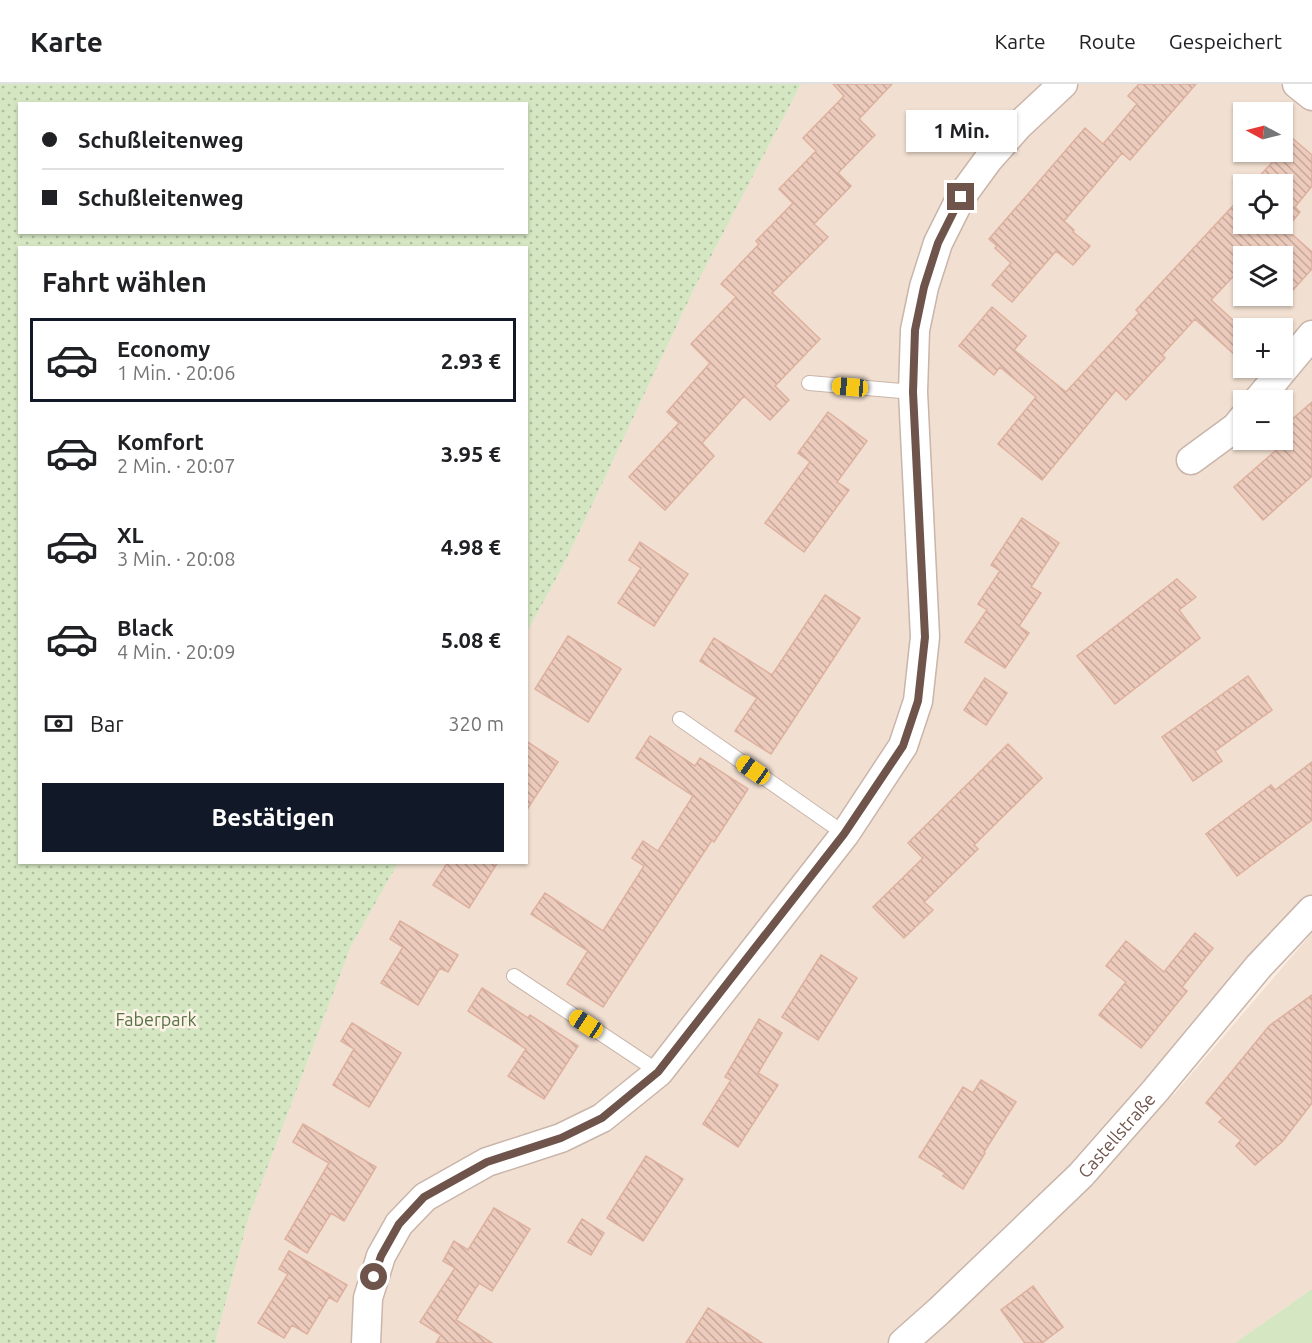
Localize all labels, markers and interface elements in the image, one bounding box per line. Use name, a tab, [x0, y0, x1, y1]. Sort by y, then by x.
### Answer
text: Karte	[30, 26, 103, 57]
text: Karte	[994, 29, 1046, 53]
text: Route	[1079, 29, 1136, 53]
text: Gespeichert	[1169, 29, 1282, 53]
north arrow	[1233, 102, 1293, 162]
map controls	[1233, 102, 1293, 450]
callout: 1 Min.	[906, 110, 1016, 152]
text: 1 Min.	[934, 119, 990, 142]
text: Schußleitenweg	[78, 127, 244, 152]
button: locate	[1233, 174, 1293, 234]
route end	[947, 183, 974, 210]
text: Schußleitenweg	[78, 185, 244, 210]
button: layers	[1233, 246, 1293, 306]
text: Fahrt wählen	[42, 267, 207, 297]
button: +	[1233, 318, 1293, 378]
icon: car	[45, 333, 99, 387]
text: Economy	[117, 336, 210, 361]
text: 2.93 €	[441, 348, 501, 373]
text: 1 Min. · 20:06	[117, 361, 236, 384]
car	[831, 376, 869, 398]
button: −	[1233, 390, 1293, 450]
icon: car	[45, 426, 99, 480]
text: Komfort	[117, 429, 204, 454]
text: 3.95 €	[441, 441, 501, 466]
text: 2 Min. · 20:07	[117, 454, 236, 477]
icon: car	[45, 519, 99, 573]
text: XL	[117, 522, 144, 547]
text: 4.98 €	[441, 534, 501, 559]
text: 3 Min. · 20:08	[117, 547, 236, 570]
icon: car	[45, 612, 99, 666]
text: Black	[117, 615, 174, 640]
text: 5.08 €	[441, 627, 501, 652]
text: 4 Min. · 20:09	[117, 640, 236, 663]
icon: cash	[42, 707, 75, 740]
text: Bar	[90, 711, 124, 736]
text: 320 m	[448, 712, 504, 735]
car	[733, 752, 773, 788]
button: Bestätigen	[42, 783, 504, 852]
car	[566, 1007, 606, 1041]
park label: Faberpark	[115, 1009, 197, 1029]
street label: Castellstraße	[1074, 1089, 1159, 1182]
route start	[360, 1263, 387, 1290]

